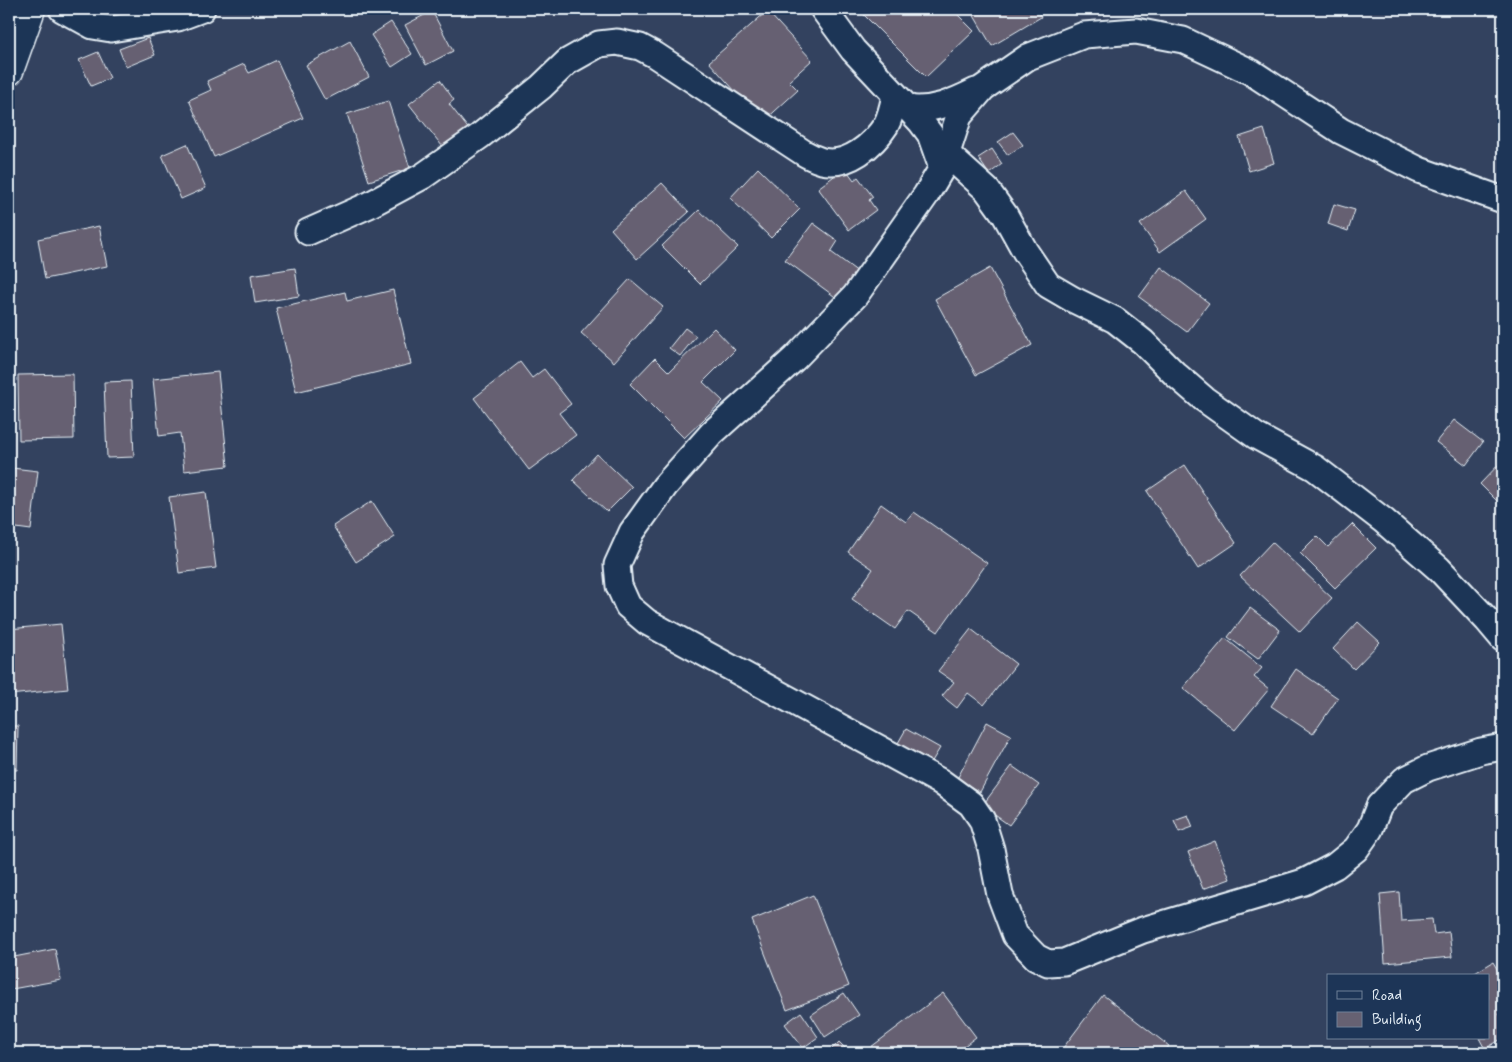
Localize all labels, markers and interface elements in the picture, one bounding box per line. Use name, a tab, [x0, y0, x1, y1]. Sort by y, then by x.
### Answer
legend	[1327, 974, 1490, 1040]
text: Road	[1372, 986, 1402, 1006]
text: Building	[1372, 1010, 1422, 1031]

